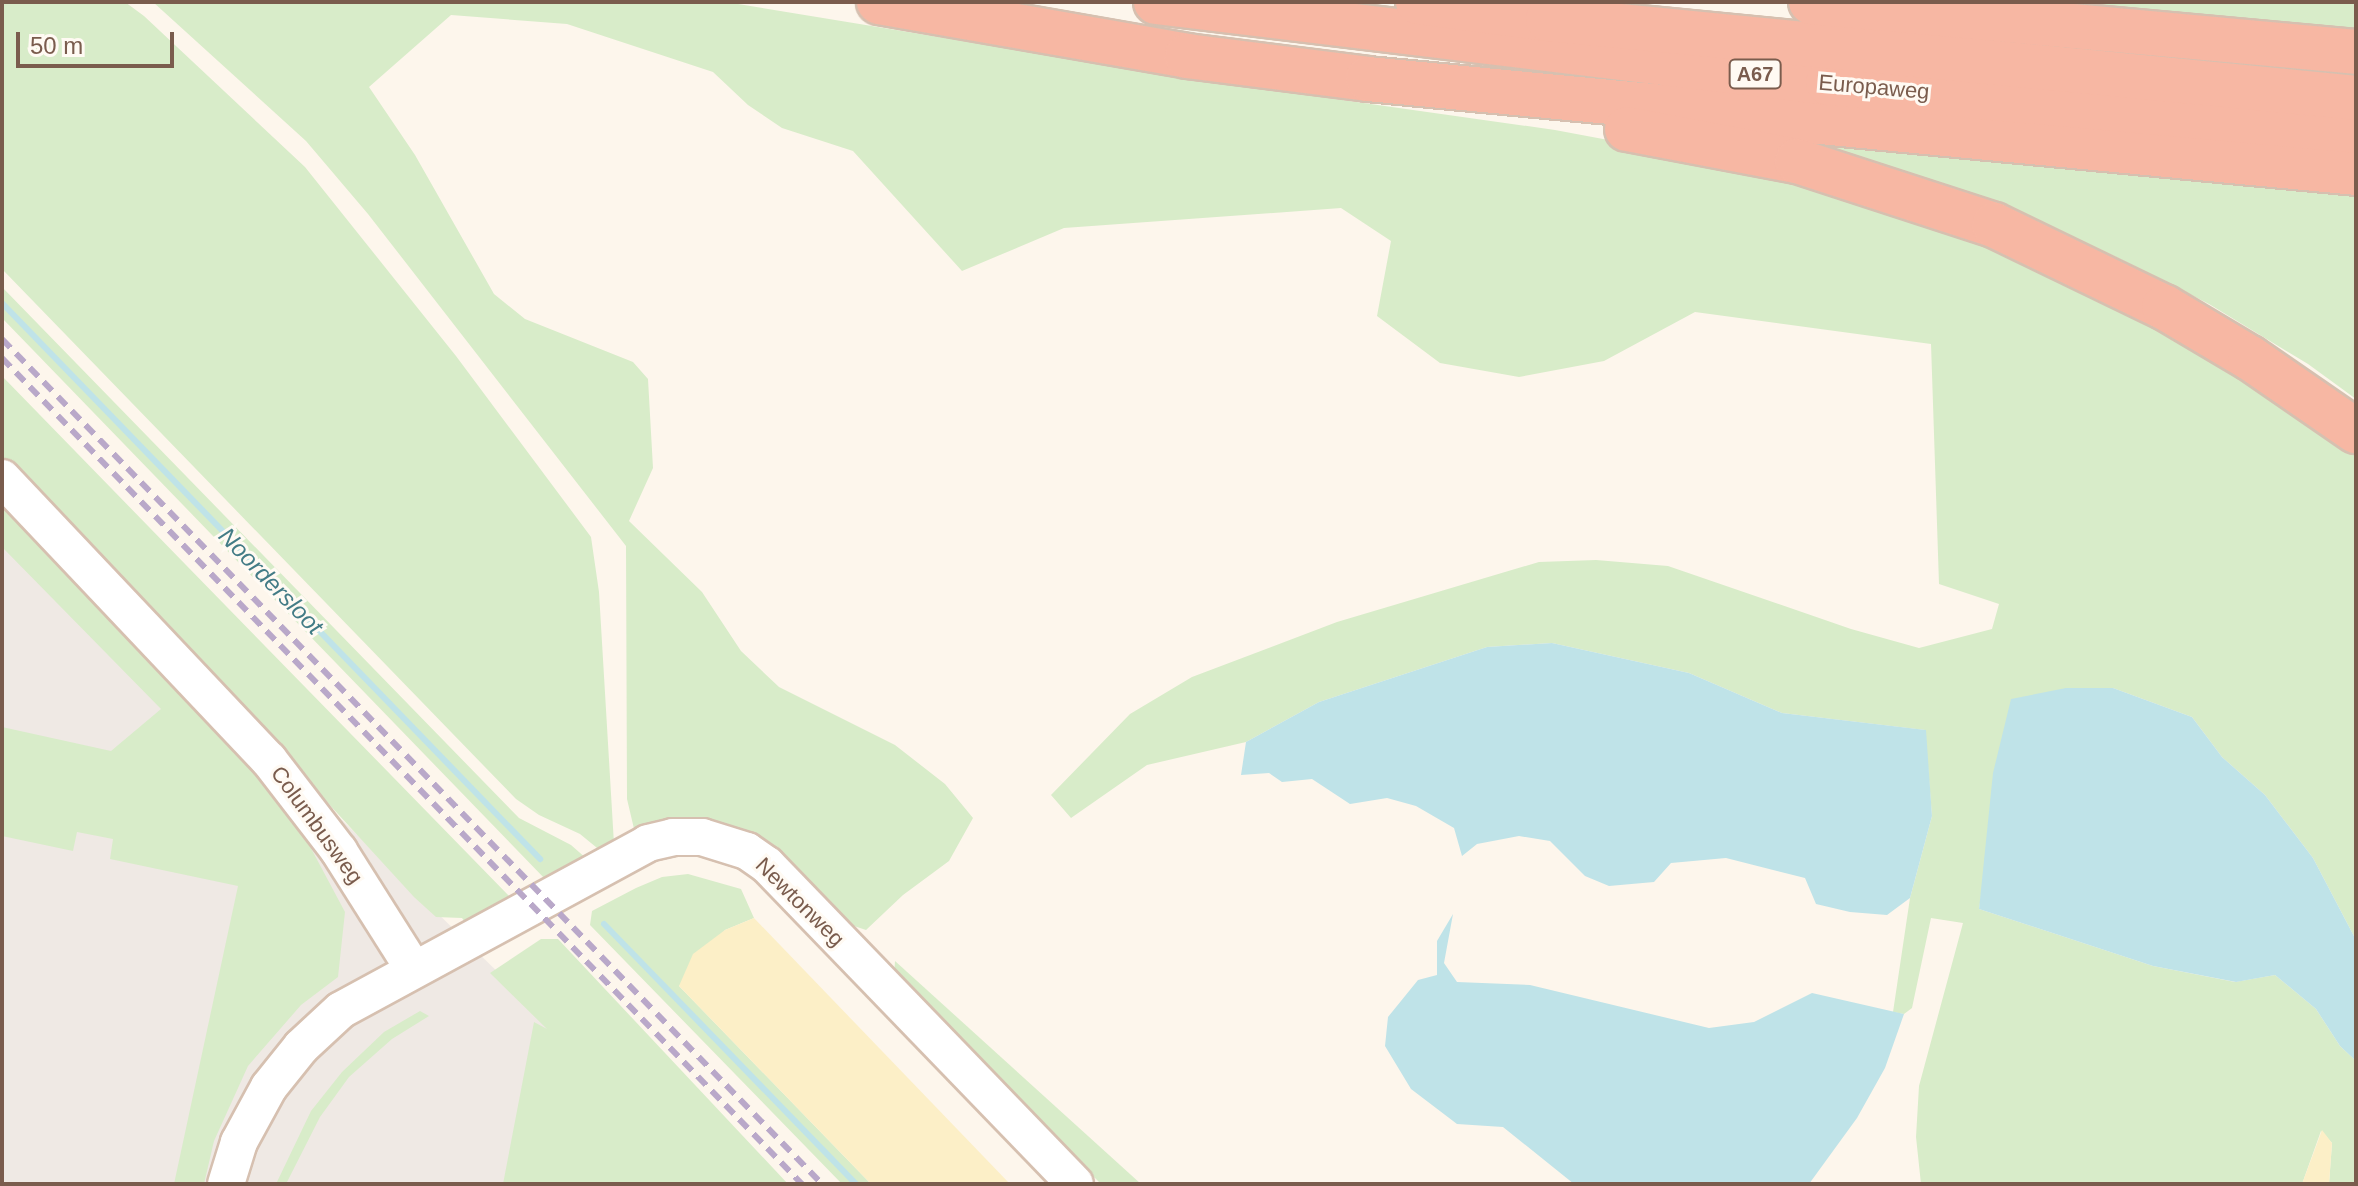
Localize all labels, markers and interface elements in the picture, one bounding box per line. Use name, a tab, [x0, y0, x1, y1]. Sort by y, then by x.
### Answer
scale bar	[20, 16, 178, 66]
text: 50 m	[30, 32, 83, 59]
road number: A67	[1727, 58, 1783, 90]
street label: Europaweg	[1817, 69, 1931, 105]
water label: Noordersloot	[213, 522, 329, 640]
street label: Columbusweg	[265, 761, 369, 889]
street label: Newtonweg	[750, 852, 850, 952]

